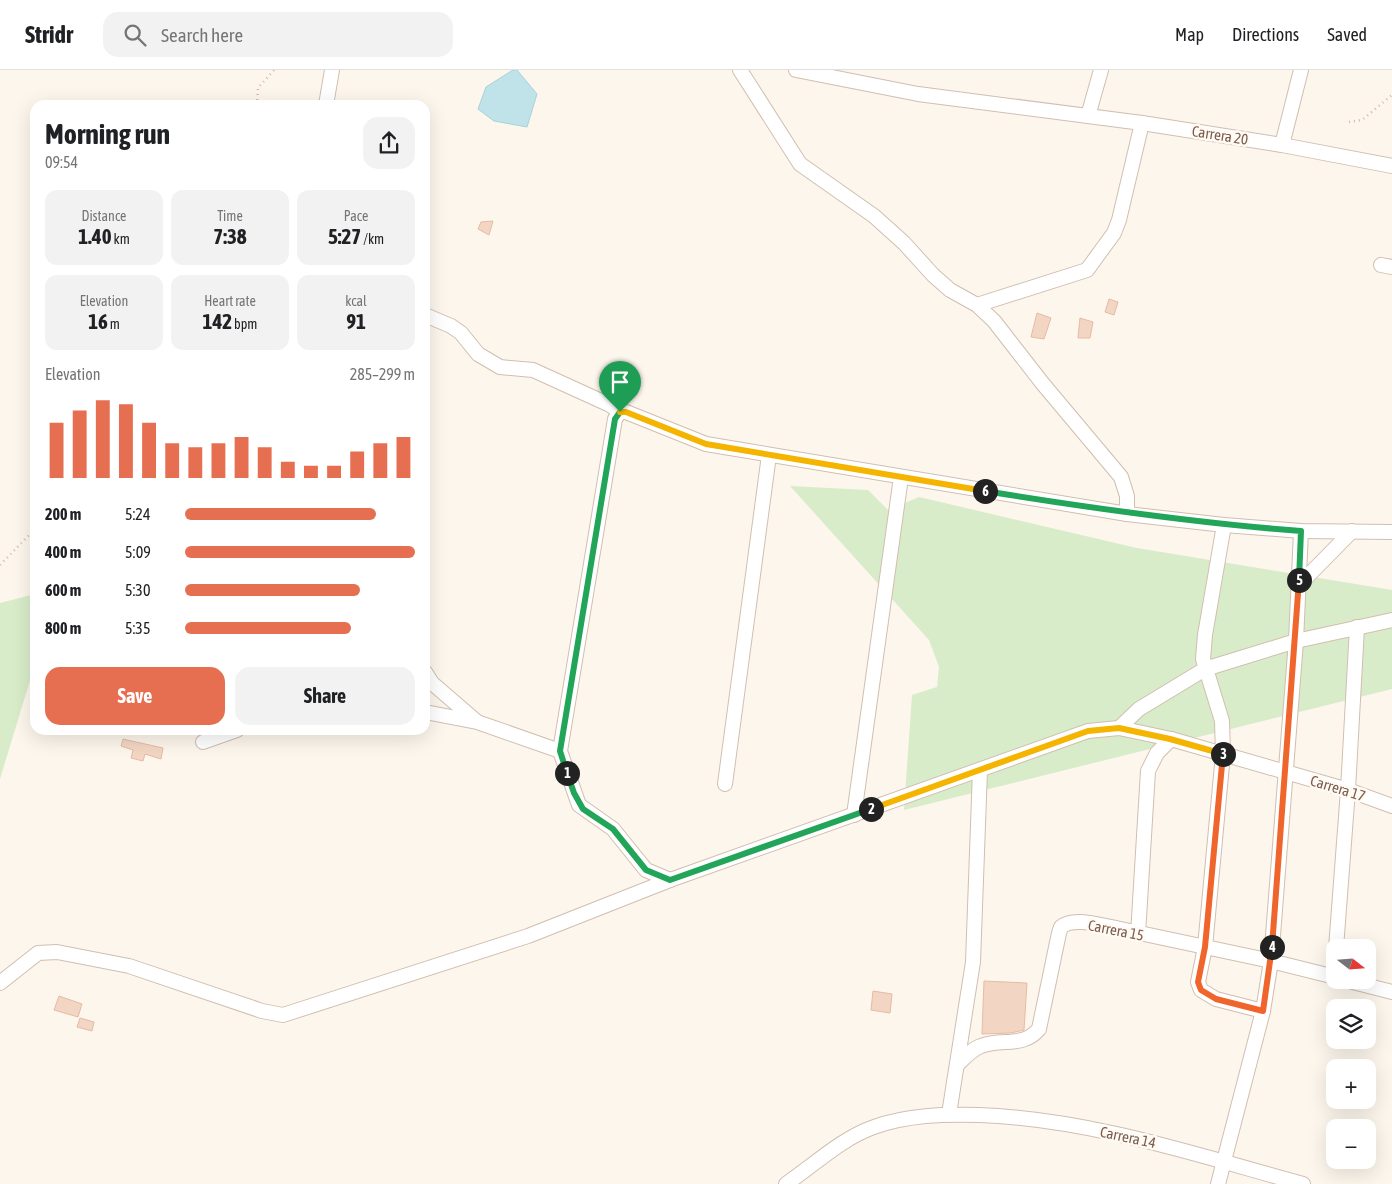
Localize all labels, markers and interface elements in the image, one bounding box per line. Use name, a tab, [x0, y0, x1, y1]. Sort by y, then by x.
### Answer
search box	[103, 12, 453, 57]
text: Stridr	[25, 21, 73, 48]
icon: search	[121, 21, 149, 49]
text: Search here	[161, 24, 243, 46]
text: Map	[1175, 24, 1204, 45]
text: Directions	[1232, 24, 1299, 45]
text: Saved	[1327, 24, 1367, 45]
button: share	[363, 117, 415, 169]
text: Morning run	[45, 118, 170, 150]
street label: Carrera 20	[1191, 122, 1249, 148]
text: 09:54	[45, 153, 78, 171]
text: Distance	[82, 208, 126, 224]
text: Time	[217, 208, 243, 224]
text: Pace	[344, 208, 368, 224]
text: 1.40	[78, 224, 112, 248]
text: 7:38	[213, 224, 247, 248]
text: 5:27	[328, 224, 361, 248]
text: km	[112, 231, 130, 247]
text: /km	[361, 231, 384, 247]
text: Elevation	[80, 293, 128, 309]
text: Heart rate	[204, 293, 256, 309]
text: kcal	[345, 293, 367, 309]
text: 16	[88, 309, 108, 333]
text: 142	[203, 309, 232, 333]
text: 91	[346, 309, 366, 333]
text: m	[108, 316, 120, 332]
text: bpm	[232, 316, 257, 332]
pin	[599, 361, 641, 412]
text: Elevation	[45, 365, 100, 383]
text: 285–299 m	[350, 365, 415, 383]
icon: arrive	[606, 368, 634, 396]
pin: 6	[972, 478, 998, 504]
text: 6	[982, 483, 989, 499]
text: 200 m	[45, 505, 81, 523]
text: 5:24	[125, 505, 150, 523]
text: 400 m	[45, 543, 81, 561]
text: 5:09	[125, 543, 151, 561]
pin: 5	[1286, 568, 1312, 592]
text: 5	[1296, 572, 1303, 588]
text: 600 m	[45, 581, 81, 599]
text: 5:30	[125, 581, 150, 599]
text: 800 m	[45, 619, 81, 637]
text: 5:35	[125, 619, 150, 637]
button: Save	[45, 667, 225, 725]
button: Share	[235, 667, 415, 725]
pin: 3	[1210, 742, 1236, 766]
text: 3	[1220, 746, 1227, 762]
pin: 1	[554, 760, 580, 786]
text: 1	[564, 765, 571, 781]
street label: Carrera 17	[1308, 772, 1368, 804]
pin: 2	[858, 796, 884, 822]
text: 2	[868, 801, 875, 817]
street label: Carrera 15	[1087, 916, 1145, 944]
pin: 4	[1260, 934, 1284, 960]
text: 4	[1269, 939, 1276, 955]
north arrow	[1326, 939, 1376, 989]
map controls	[1326, 939, 1376, 1169]
button: layers	[1326, 999, 1376, 1049]
button: +	[1326, 1059, 1376, 1109]
button: −	[1326, 1119, 1376, 1169]
street label: Carrera 14	[1099, 1123, 1157, 1151]

